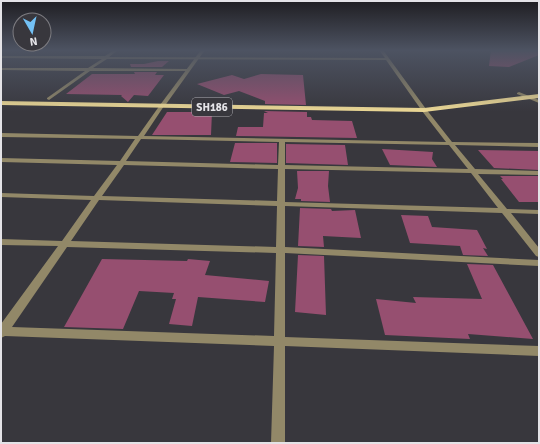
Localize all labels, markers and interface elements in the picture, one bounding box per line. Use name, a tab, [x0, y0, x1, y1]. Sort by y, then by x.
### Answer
north arrow	[12, 12, 52, 52]
text: N	[29, 34, 38, 48]
road number: SH186	[192, 98, 232, 116]

